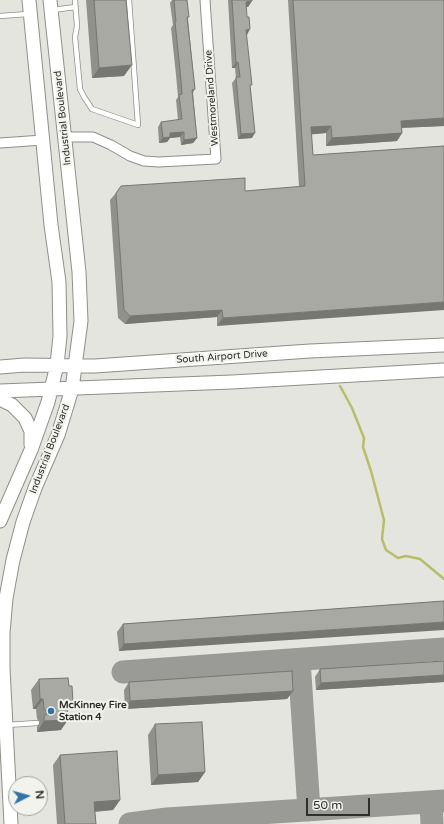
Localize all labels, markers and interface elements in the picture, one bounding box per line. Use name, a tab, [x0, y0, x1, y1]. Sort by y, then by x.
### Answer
street label: Westmoreland Drive	[203, 50, 221, 146]
street label: Industrial Boulevard	[52, 70, 74, 166]
street label: South Airport Drive	[176, 348, 268, 366]
street label: Industrial Boulevard	[27, 403, 73, 495]
place label: McKinney Fire Station 4	[59, 699, 127, 722]
marker: McKinney Fire Station 4	[46, 706, 56, 716]
north arrow	[8, 776, 48, 816]
text: N	[33, 790, 46, 800]
scale bar	[308, 790, 372, 816]
text: 50 m	[313, 798, 342, 812]

